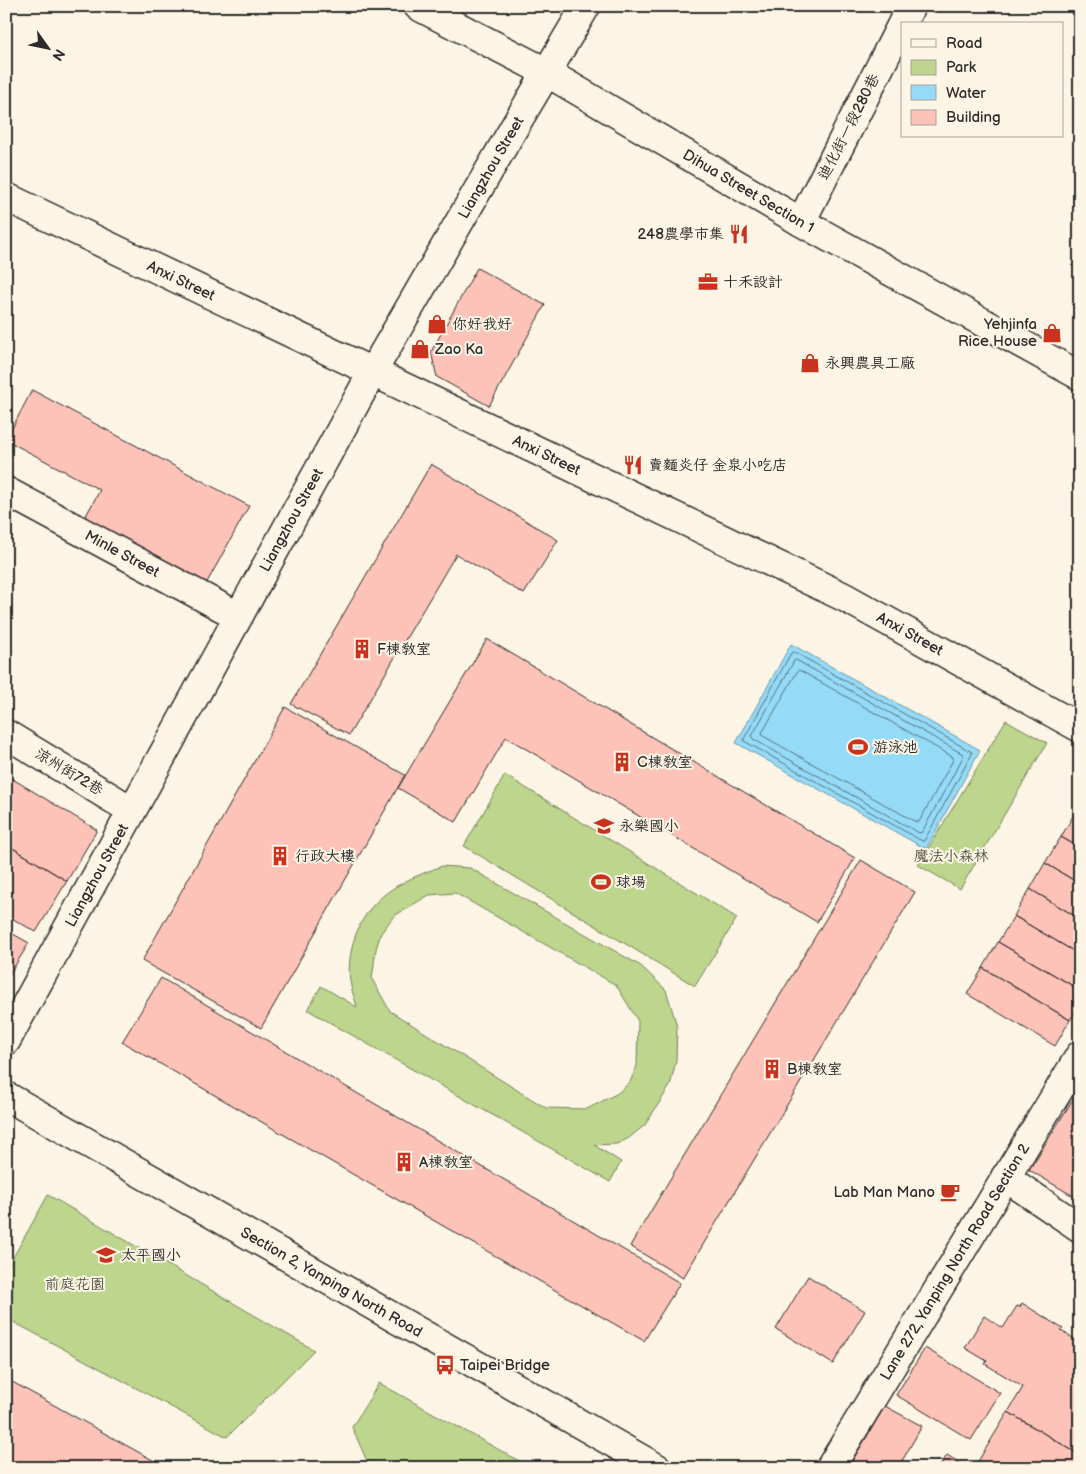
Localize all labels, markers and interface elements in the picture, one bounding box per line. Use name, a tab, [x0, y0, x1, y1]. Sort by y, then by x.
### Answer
north arrow	[22, 22, 72, 72]
legend	[901, 22, 1064, 138]
text: Road	[946, 34, 982, 53]
text: N	[48, 46, 68, 64]
text: Park	[946, 58, 977, 77]
street label: 迪化街一段280巷	[814, 71, 884, 183]
text: Water	[946, 84, 986, 103]
text: Building	[946, 108, 1001, 127]
street label: Liangzhou Street	[454, 113, 528, 222]
street label: Dihua Street Section 1	[679, 145, 818, 237]
restaurant icon: 248農學市集	[728, 223, 750, 245]
place label: 248農學市集	[637, 225, 724, 244]
street label: Anxi Street	[144, 256, 219, 305]
office icon: 十禾設計	[697, 271, 719, 293]
place label: 十禾設計	[723, 273, 783, 292]
shop icon: 你好我好	[426, 313, 448, 335]
place label: 你好我好	[452, 315, 512, 334]
place label: Yehjinfa Rice House	[958, 315, 1037, 351]
shop icon: Yehjinfa Rice House	[1041, 322, 1063, 344]
shop icon: Zao Ka	[409, 338, 431, 360]
place label: Zao Ka	[434, 340, 483, 359]
shop icon: 永興農具工廠	[799, 352, 821, 374]
place label: 永興農具工廠	[825, 354, 915, 373]
street label: Anxi Street	[509, 431, 584, 480]
restaurant icon: 賣麵炎仔 金泉小吃店	[622, 454, 644, 476]
place label: 賣麵炎仔 金泉小吃店	[648, 456, 787, 475]
street label: Liangzhou Street	[255, 465, 328, 575]
street label: Minle Street	[82, 526, 163, 582]
street label: Anxi Street	[873, 608, 947, 660]
building icon: F棟教室	[351, 638, 373, 660]
place label: F棟教室	[377, 640, 431, 659]
sports icon: 游泳池	[847, 736, 869, 758]
place label: 游泳池	[873, 738, 918, 757]
street label: 涼州街72巷	[31, 744, 107, 800]
building icon: C棟教室	[611, 751, 633, 773]
place label: C棟教室	[637, 753, 693, 772]
school or university icon: 永樂國小	[593, 815, 615, 837]
place label: 永樂國小	[619, 817, 679, 836]
street label: Liangzhou Street	[61, 820, 133, 930]
building icon: 行政大樓	[269, 845, 291, 867]
place label: 行政大樓	[295, 847, 355, 866]
park label: 魔法小森林	[913, 847, 989, 866]
sports icon: 球場	[590, 871, 612, 893]
place label: 球場	[616, 873, 646, 892]
building icon: B棟教室	[761, 1058, 783, 1080]
place label: B棟教室	[787, 1060, 842, 1079]
street label: Lane 272, Yanping North Road Section 2	[876, 1140, 1034, 1384]
building icon: A棟教室	[393, 1151, 415, 1173]
place label: A棟教室	[419, 1153, 473, 1172]
cafe icon: Lab Man Mano	[939, 1181, 961, 1203]
place label: Lab Man Mano	[833, 1183, 935, 1202]
street label: Section 2, Yanping North Road	[237, 1223, 426, 1342]
school or university icon: 太平國小	[95, 1244, 117, 1266]
place label: 太平國小	[121, 1246, 181, 1265]
park label: 前庭花園	[45, 1275, 105, 1294]
bus stop icon: Taipei Bridge	[434, 1354, 456, 1376]
place label: Taipei Bridge	[460, 1356, 550, 1375]

